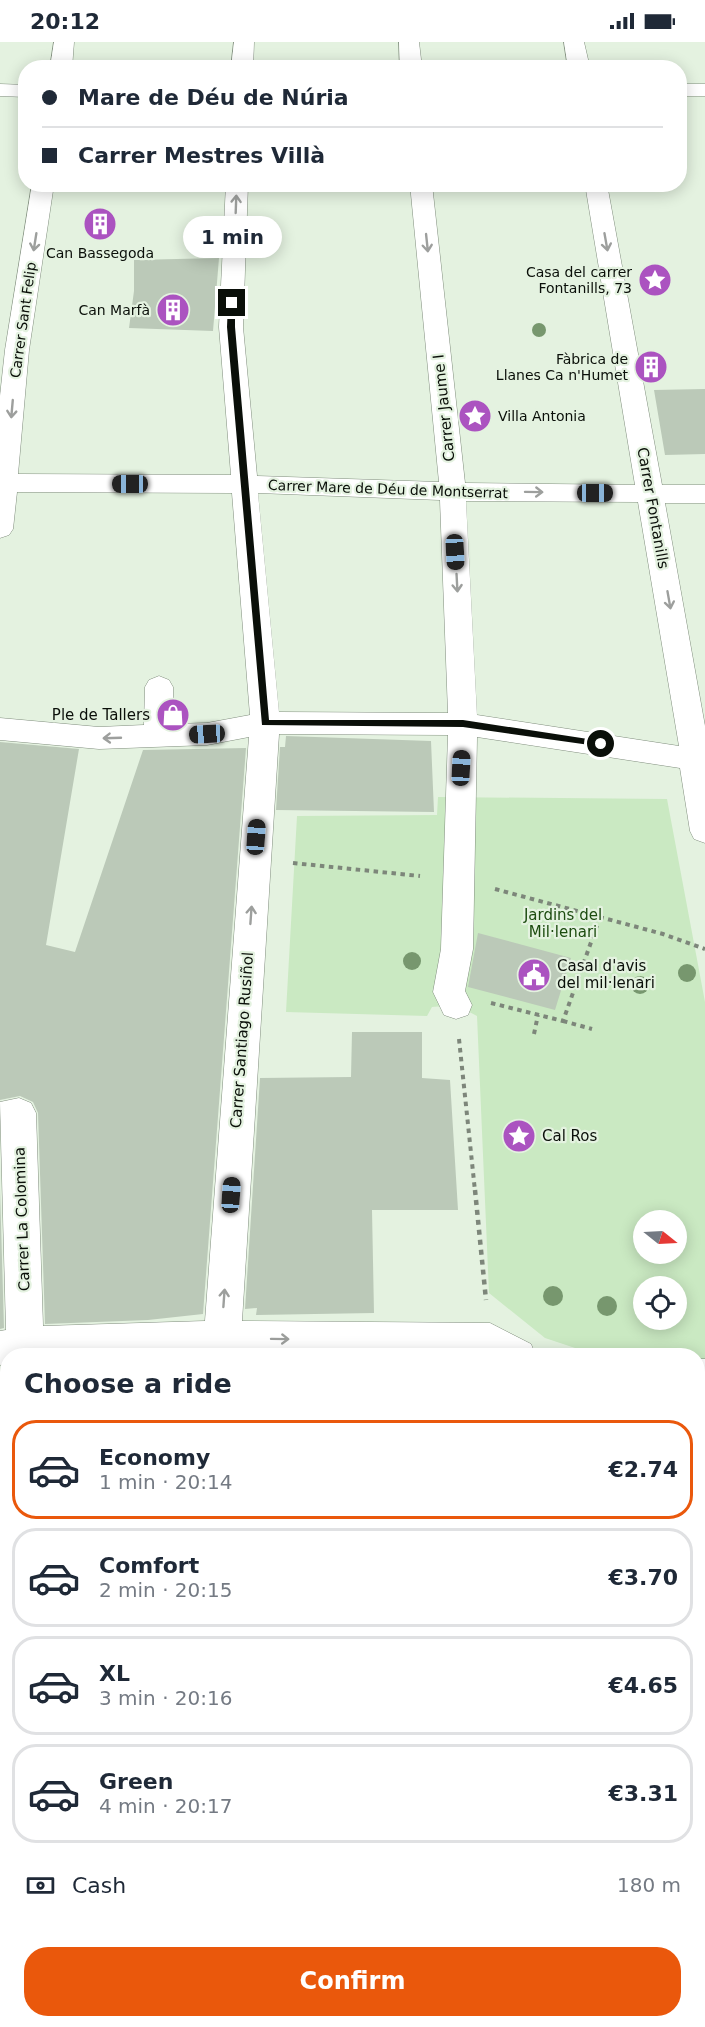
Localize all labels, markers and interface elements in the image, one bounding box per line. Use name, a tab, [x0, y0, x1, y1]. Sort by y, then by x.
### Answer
text: 20:12	[30, 9, 100, 34]
text: Mare de Déu de Núria	[78, 85, 349, 110]
text: Carrer Mestres Villà	[78, 143, 325, 168]
one-way arrow	[230, 195, 241, 215]
building icon: Can Bassegoda	[82, 206, 118, 242]
callout: 1 min	[182, 216, 282, 258]
text: 1 min	[201, 225, 264, 249]
one-way arrow	[29, 232, 40, 252]
one-way arrow	[422, 232, 433, 252]
one-way arrow	[601, 232, 612, 251]
place label: Can Bassegoda	[46, 245, 154, 261]
street label: Carrer Sant Felip	[7, 261, 39, 379]
place icon: Casa del carrer Fontanills, 73	[637, 262, 673, 298]
place label: Casa del carrer Fontanills, 73	[526, 264, 632, 296]
route end	[218, 289, 245, 316]
building icon: Can Marfà	[155, 292, 191, 328]
place label: Can Marfà	[78, 302, 150, 318]
building icon: Fàbrica de Llanes Ca n'Humet	[633, 349, 669, 385]
place label: Fàbrica de Llanes Ca n'Humet	[496, 351, 629, 383]
street label: Carrer Jaume I	[429, 353, 459, 463]
one-way arrow	[7, 398, 18, 418]
place icon: Villa Antonia	[457, 398, 493, 434]
place label: Villa Antonia	[498, 408, 586, 424]
street label: Carrer Fontanills	[633, 446, 673, 570]
car	[112, 475, 148, 493]
street label: Carrer Mare de Déu de Montserrat	[268, 477, 509, 501]
car	[577, 484, 613, 502]
one-way arrow	[524, 486, 544, 498]
car	[445, 534, 465, 570]
one-way arrow	[451, 573, 462, 593]
one-way arrow	[664, 589, 675, 609]
shop icon: Ple de Tallers	[155, 697, 191, 733]
place label: Ple de Tallers	[52, 706, 150, 724]
car	[189, 724, 225, 744]
route start	[587, 730, 614, 757]
one-way arrow	[102, 732, 122, 743]
car	[451, 750, 471, 786]
car	[246, 818, 266, 856]
one-way arrow	[246, 905, 257, 925]
park label: Jardins del Mil·lenari	[523, 906, 602, 941]
street label: Carrer Santiago Rusiñol	[227, 951, 257, 1129]
public building icon: Casal d'avis del mil·lenari	[516, 957, 552, 993]
place label: Casal d'avis del mil·lenari	[557, 957, 655, 992]
place icon: Cal Ros	[501, 1118, 537, 1154]
place label: Cal Ros	[542, 1127, 598, 1145]
street label: Carrer La Colomina	[10, 1147, 34, 1291]
car	[221, 1176, 241, 1214]
north arrow	[633, 1210, 687, 1264]
map controls	[633, 1210, 687, 1330]
button: locate	[633, 1276, 687, 1330]
one-way arrow	[219, 1288, 230, 1308]
one-way arrow	[269, 1333, 289, 1344]
text: Choose a ride	[24, 1368, 232, 1399]
icon: car	[27, 1443, 81, 1497]
text: Economy	[99, 1445, 210, 1470]
text: €2.74	[608, 1457, 678, 1482]
text: 1 min · 20:14	[99, 1470, 233, 1494]
icon: car	[27, 1551, 81, 1605]
text: Comfort	[99, 1553, 199, 1578]
text: €3.70	[608, 1565, 678, 1590]
text: 2 min · 20:15	[99, 1578, 233, 1602]
icon: car	[27, 1659, 81, 1713]
text: XL	[99, 1661, 130, 1686]
text: €4.65	[608, 1673, 678, 1698]
text: 3 min · 20:16	[99, 1686, 233, 1710]
icon: car	[27, 1767, 81, 1821]
text: Green	[99, 1769, 173, 1794]
text: €3.31	[608, 1781, 678, 1806]
text: 4 min · 20:17	[99, 1794, 233, 1818]
icon: cash	[24, 1869, 57, 1902]
text: Cash	[72, 1873, 126, 1898]
text: 180 m	[617, 1873, 681, 1897]
button: Confirm	[24, 1947, 681, 2016]

